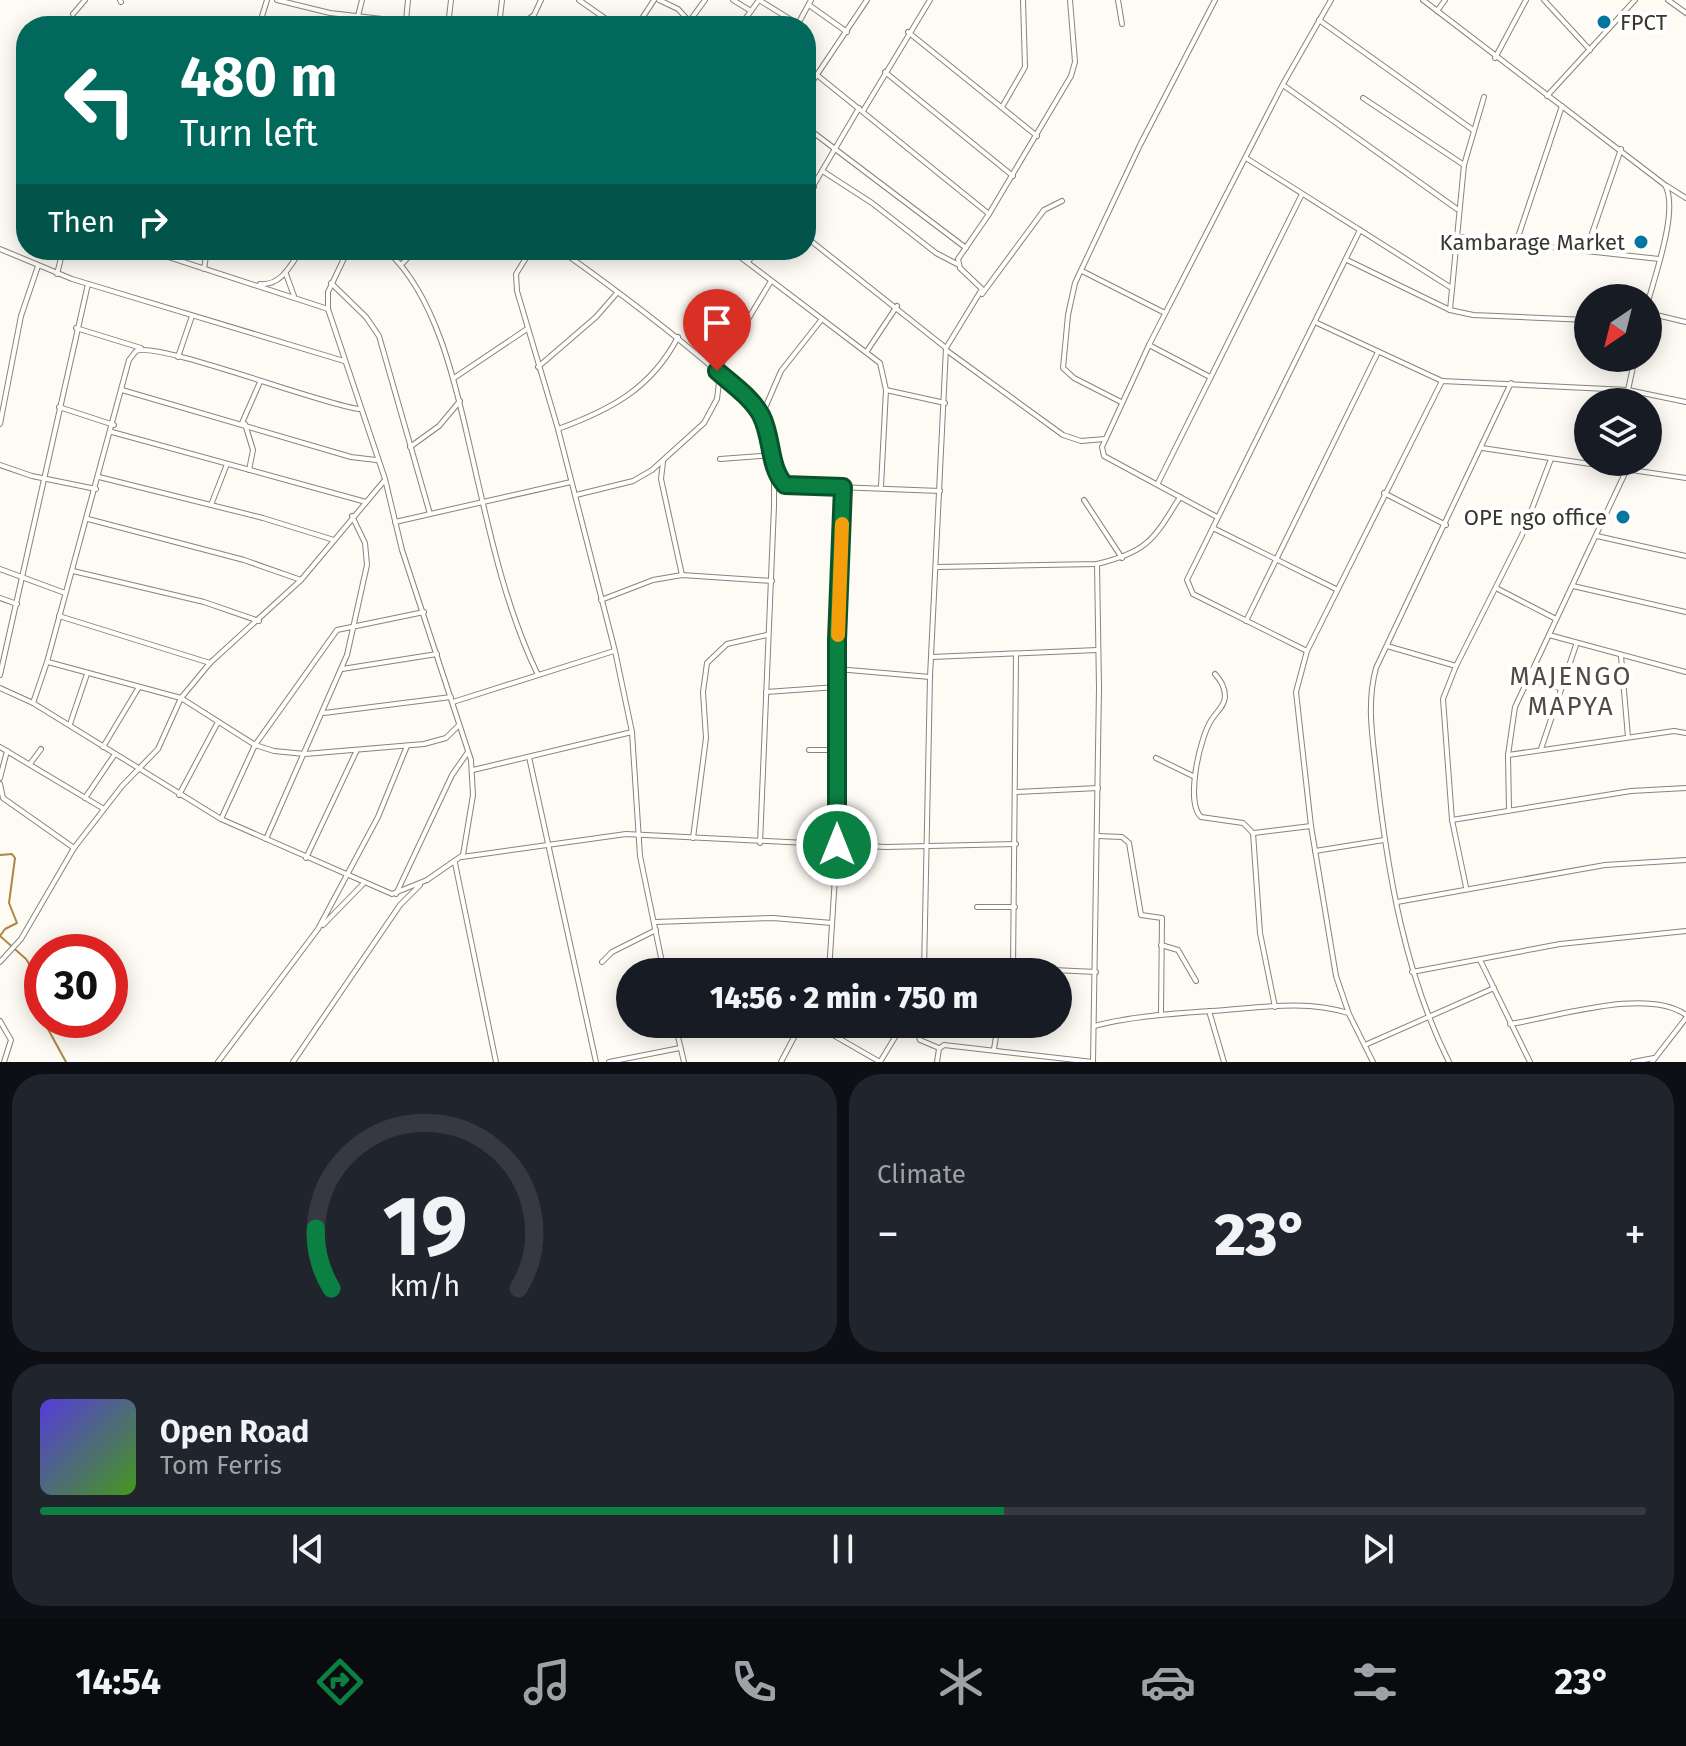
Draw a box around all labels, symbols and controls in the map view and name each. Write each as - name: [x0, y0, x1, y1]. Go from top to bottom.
- place label: FPCT: [1620, 9, 1668, 36]
- marker: FPCT: [1595, 13, 1613, 31]
- text: 480 m: [180, 44, 338, 111]
- icon: left: [48, 48, 152, 152]
- text: Turn left: [180, 112, 318, 156]
- icon: right: [131, 200, 175, 244]
- text: Then: [48, 204, 115, 240]
- place label: Kambarage Market: [1440, 229, 1625, 256]
- marker: Kambarage Market: [1632, 233, 1650, 251]
- north arrow: [1574, 284, 1662, 372]
- map controls: [1574, 284, 1662, 476]
- pin: [683, 289, 751, 371]
- icon: arrive: [695, 301, 739, 345]
- button: layers: [1574, 388, 1662, 476]
- place label: OPE ngo office: [1464, 504, 1607, 531]
- marker: OPE ngo office: [1614, 508, 1632, 526]
- district label: MAJENGO MAPYA: [1509, 661, 1633, 722]
- position arrow: [795, 803, 879, 887]
- speed limit sign: 30: [24, 934, 128, 1038]
- text: 14:56 · 2 min · 750 m: [710, 980, 978, 1016]
- text: Climate: [877, 1159, 966, 1190]
- text: 19: [382, 1177, 467, 1277]
- text: 23°: [1215, 1199, 1308, 1271]
- text: −: [877, 1208, 899, 1261]
- text: +: [1624, 1208, 1646, 1261]
- text: km/h: [389, 1269, 460, 1304]
- text: Open Road: [160, 1414, 309, 1450]
- text: Tom Ferris: [160, 1450, 282, 1481]
- icon: previous: [286, 1527, 330, 1571]
- icon: pause: [821, 1527, 865, 1571]
- icon: next: [1356, 1527, 1400, 1571]
- icon: directions: [312, 1654, 368, 1710]
- icon: music: [519, 1654, 575, 1710]
- icon: phone: [726, 1654, 782, 1710]
- icon: climate: [933, 1654, 989, 1710]
- icon: car: [1140, 1654, 1196, 1710]
- icon: filters: [1347, 1654, 1403, 1710]
- text: 14:54: [76, 1660, 161, 1704]
- text: 23°: [1554, 1660, 1610, 1704]

